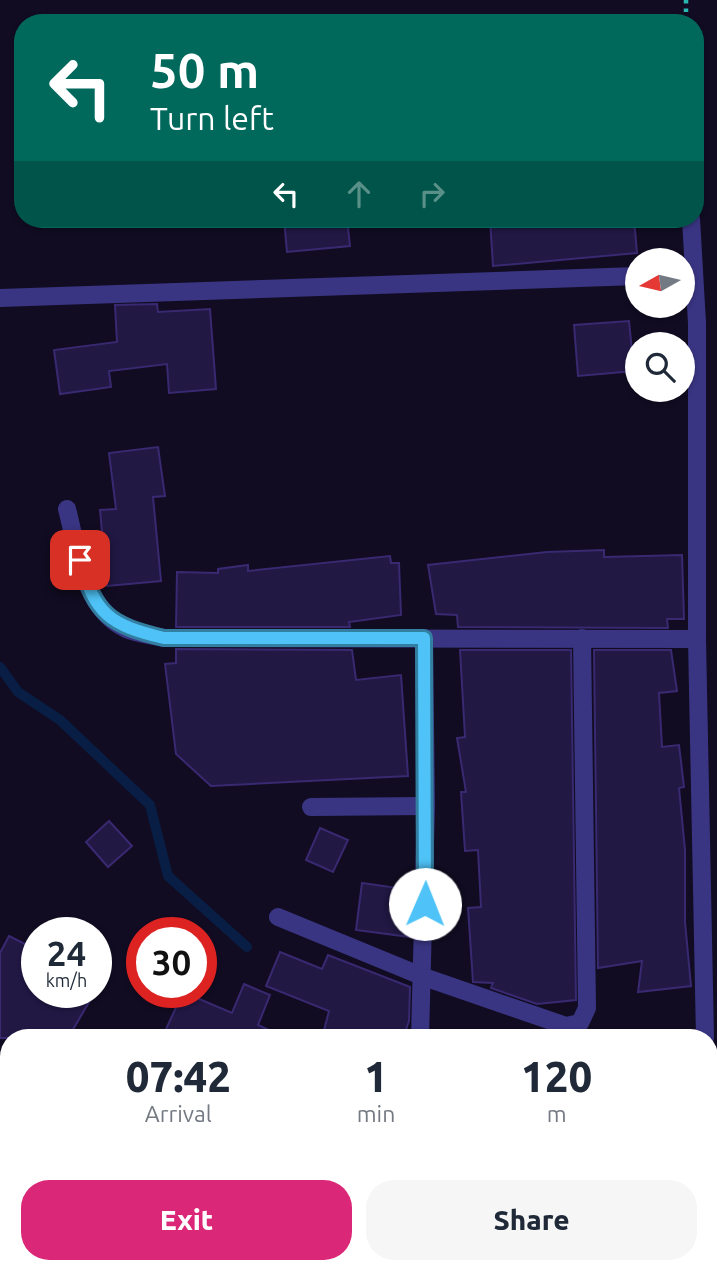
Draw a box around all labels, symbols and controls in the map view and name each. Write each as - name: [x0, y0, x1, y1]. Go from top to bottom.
- icon: left: [35, 42, 126, 133]
- text: 50 m: [150, 42, 259, 97]
- text: Turn left: [150, 100, 274, 136]
- icon: left: [267, 175, 305, 213]
- icon: ahead: [340, 175, 378, 213]
- icon: right: [413, 175, 451, 213]
- north arrow: [625, 248, 695, 318]
- map controls: [625, 248, 695, 402]
- button: search: [625, 332, 695, 402]
- pin: [50, 530, 110, 590]
- icon: arrive: [61, 541, 99, 579]
- position arrow: [388, 867, 462, 941]
- speed limit sign: 30: [126, 917, 217, 1008]
- text: 24: [47, 933, 86, 973]
- text: km/h: [46, 970, 87, 990]
- text: 07:42: [126, 1053, 231, 1100]
- text: 1: [364, 1053, 388, 1100]
- text: 120: [521, 1053, 592, 1100]
- text: Arrival: [145, 1101, 212, 1126]
- text: min: [357, 1101, 395, 1126]
- text: m: [547, 1101, 567, 1126]
- button: Exit: [21, 1180, 352, 1260]
- button: Share: [366, 1180, 697, 1260]

